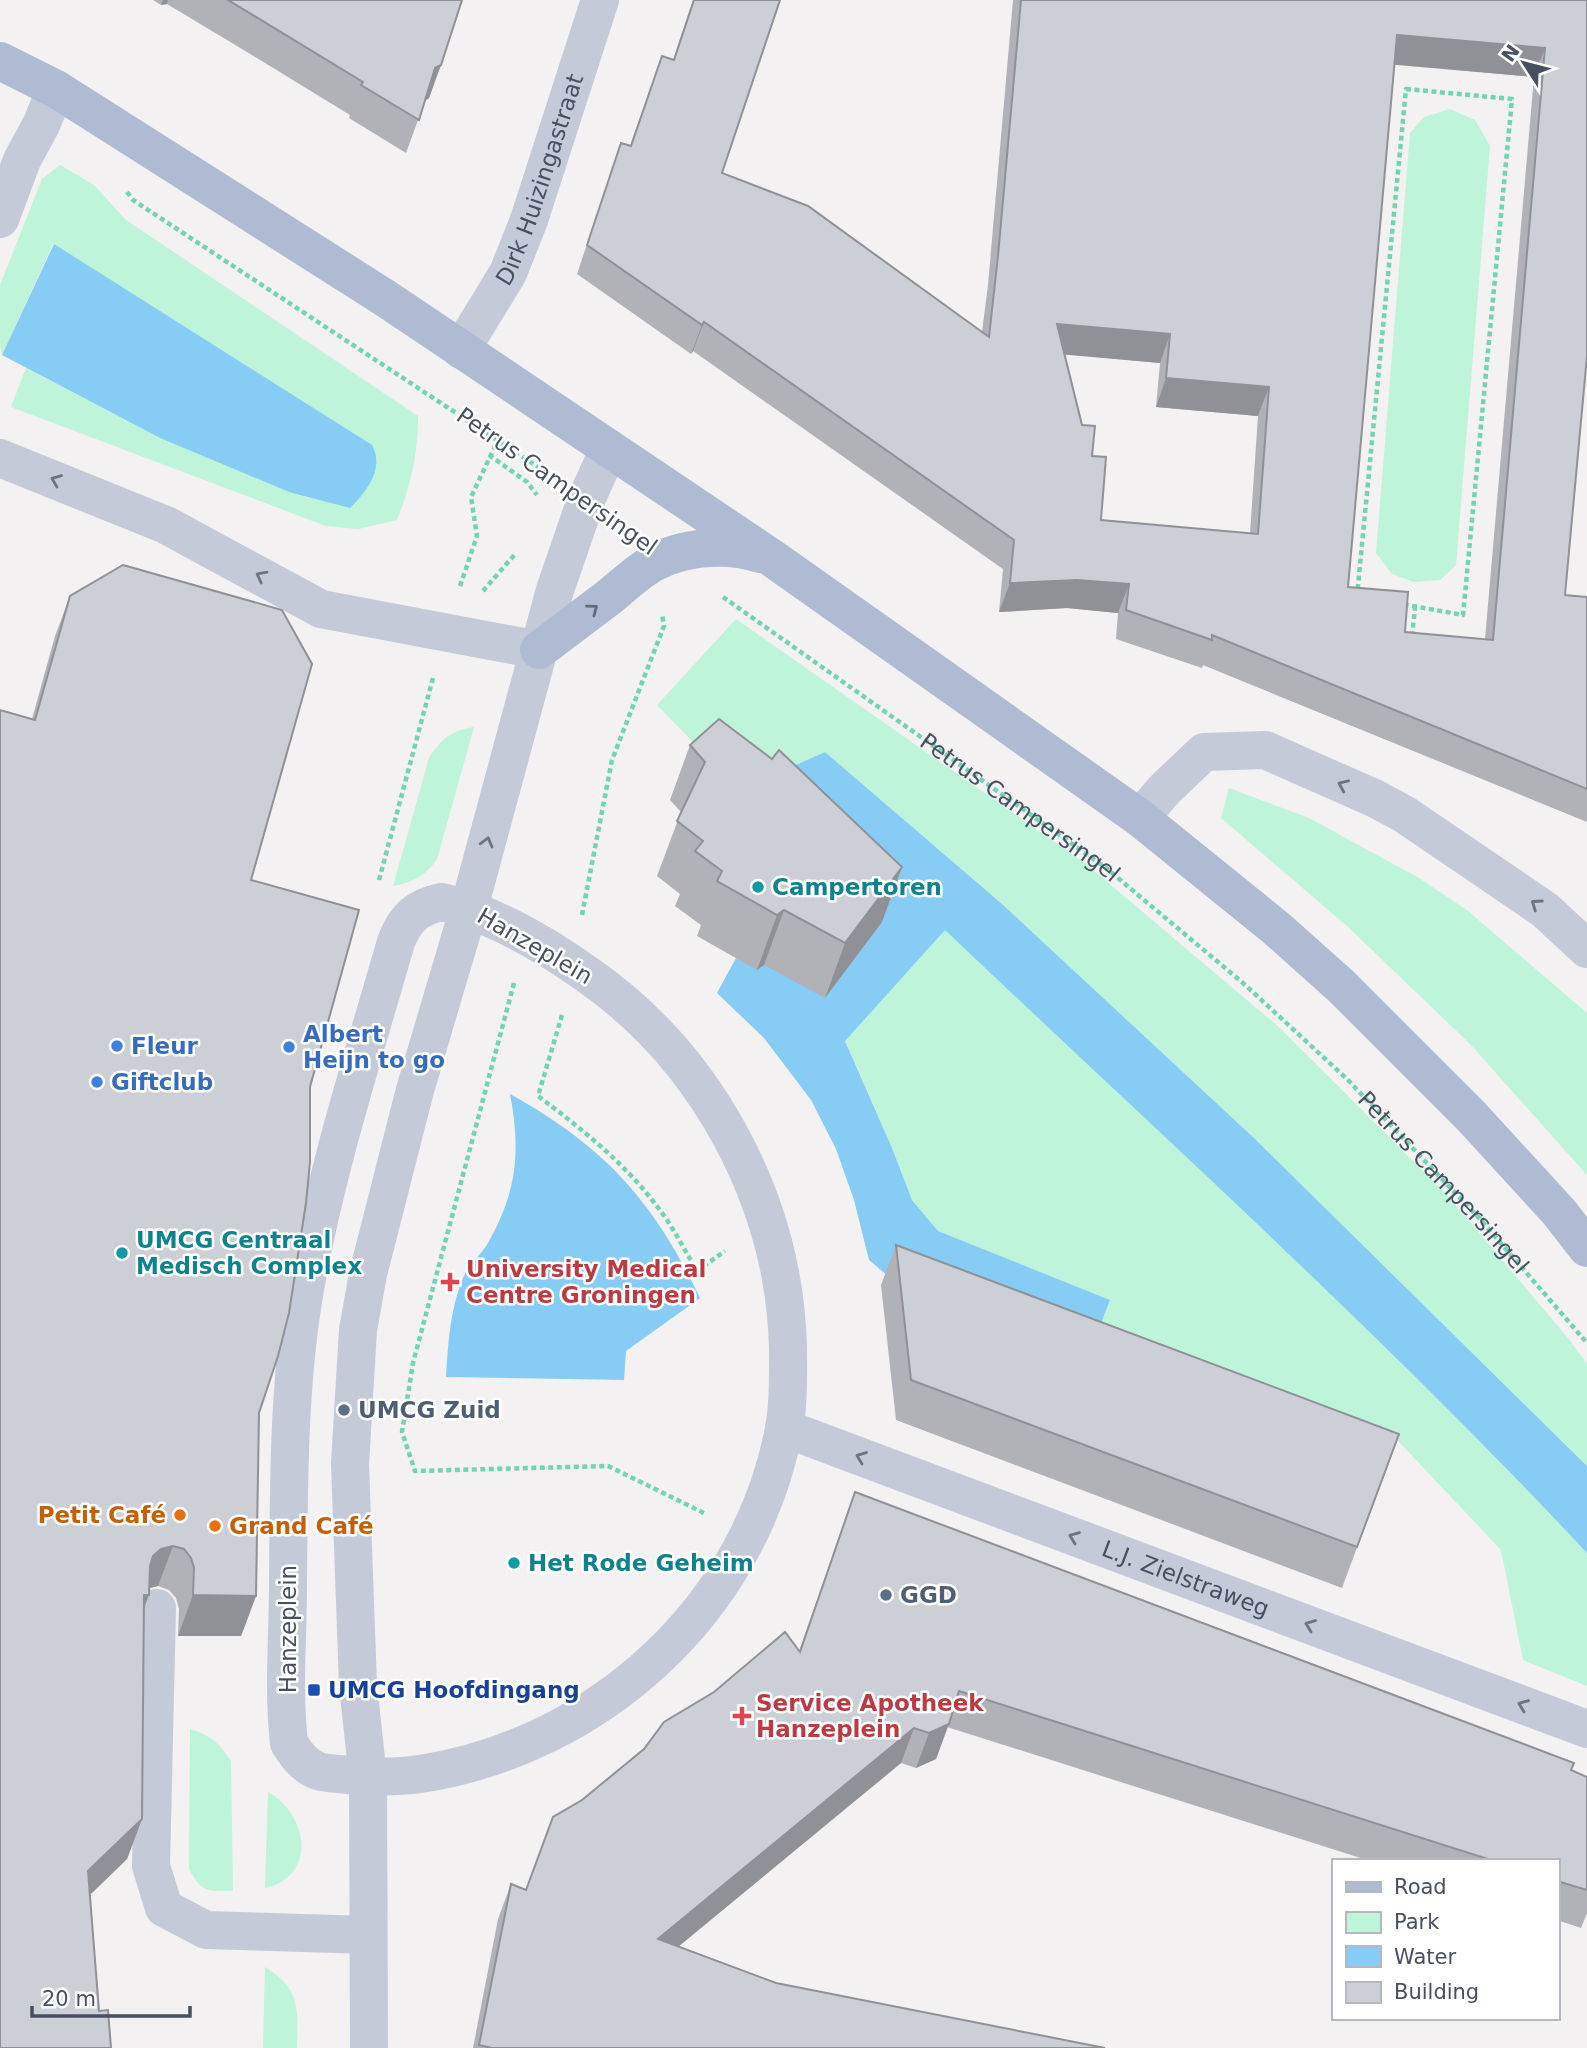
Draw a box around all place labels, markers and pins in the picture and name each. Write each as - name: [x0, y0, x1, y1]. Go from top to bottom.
- place label: Campertoren: [772, 874, 942, 900]
- marker: Campertoren: [750, 879, 766, 895]
- place label: Albert Heijn to go: [303, 1021, 445, 1073]
- place label: Fleur: [131, 1033, 199, 1059]
- marker: Fleur: [109, 1038, 125, 1054]
- marker: Albert Heijn to go: [281, 1039, 297, 1055]
- place label: Giftclub: [111, 1069, 213, 1095]
- marker: Giftclub: [89, 1074, 105, 1090]
- place label: UMCG Centraal Medisch Complex: [136, 1227, 362, 1279]
- marker: UMCG Centraal Medisch Complex: [114, 1245, 130, 1261]
- place label: University Medical Centre Groningen: [466, 1256, 706, 1308]
- marker: University Medical Centre Groningen: [440, 1272, 460, 1292]
- place label: UMCG Zuid: [358, 1397, 501, 1423]
- marker: UMCG Zuid: [336, 1402, 352, 1418]
- place label: Petit Café: [38, 1502, 166, 1528]
- marker: Petit Café: [172, 1507, 188, 1523]
- place label: Grand Café: [229, 1513, 374, 1539]
- marker: Grand Café: [207, 1518, 223, 1534]
- place label: Het Rode Geheim: [528, 1550, 754, 1576]
- marker: Het Rode Geheim: [506, 1555, 522, 1571]
- place label: GGD: [900, 1582, 957, 1608]
- marker: GGD: [878, 1587, 894, 1603]
- place label: UMCG Hoofdingang: [328, 1677, 580, 1703]
- marker: UMCG Hoofdingang: [306, 1682, 322, 1698]
- place label: Service Apotheek Hanzeplein: [756, 1690, 984, 1742]
- marker: Service Apotheek Hanzeplein: [734, 1708, 750, 1724]

